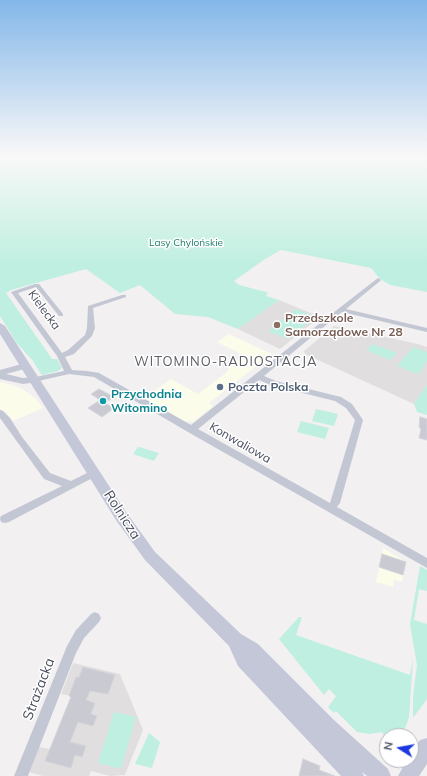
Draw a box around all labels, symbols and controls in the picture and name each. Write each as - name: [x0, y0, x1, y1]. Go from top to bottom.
- park label: Lasy Chylońskie: [149, 237, 223, 249]
- street label: Kielecka: [25, 287, 63, 333]
- place label: Przedszkole Samorządowe Nr 28: [285, 311, 403, 339]
- marker: Przedszkole Samorządowe Nr 28: [272, 320, 282, 330]
- district label: WITOMINO-RADIOSTACJA: [134, 354, 318, 370]
- place label: Poczta Polska: [228, 380, 308, 394]
- marker: Poczta Polska: [215, 382, 225, 392]
- place label: Przychodnia Witomino: [111, 387, 182, 415]
- marker: Przychodnia Witomino: [98, 396, 108, 406]
- street label: Konwaliowa: [207, 420, 273, 466]
- street label: Rolnicza: [100, 487, 144, 543]
- street label: Strażacka: [19, 656, 59, 722]
- north arrow: [379, 728, 419, 768]
- text: N: [381, 740, 396, 751]

